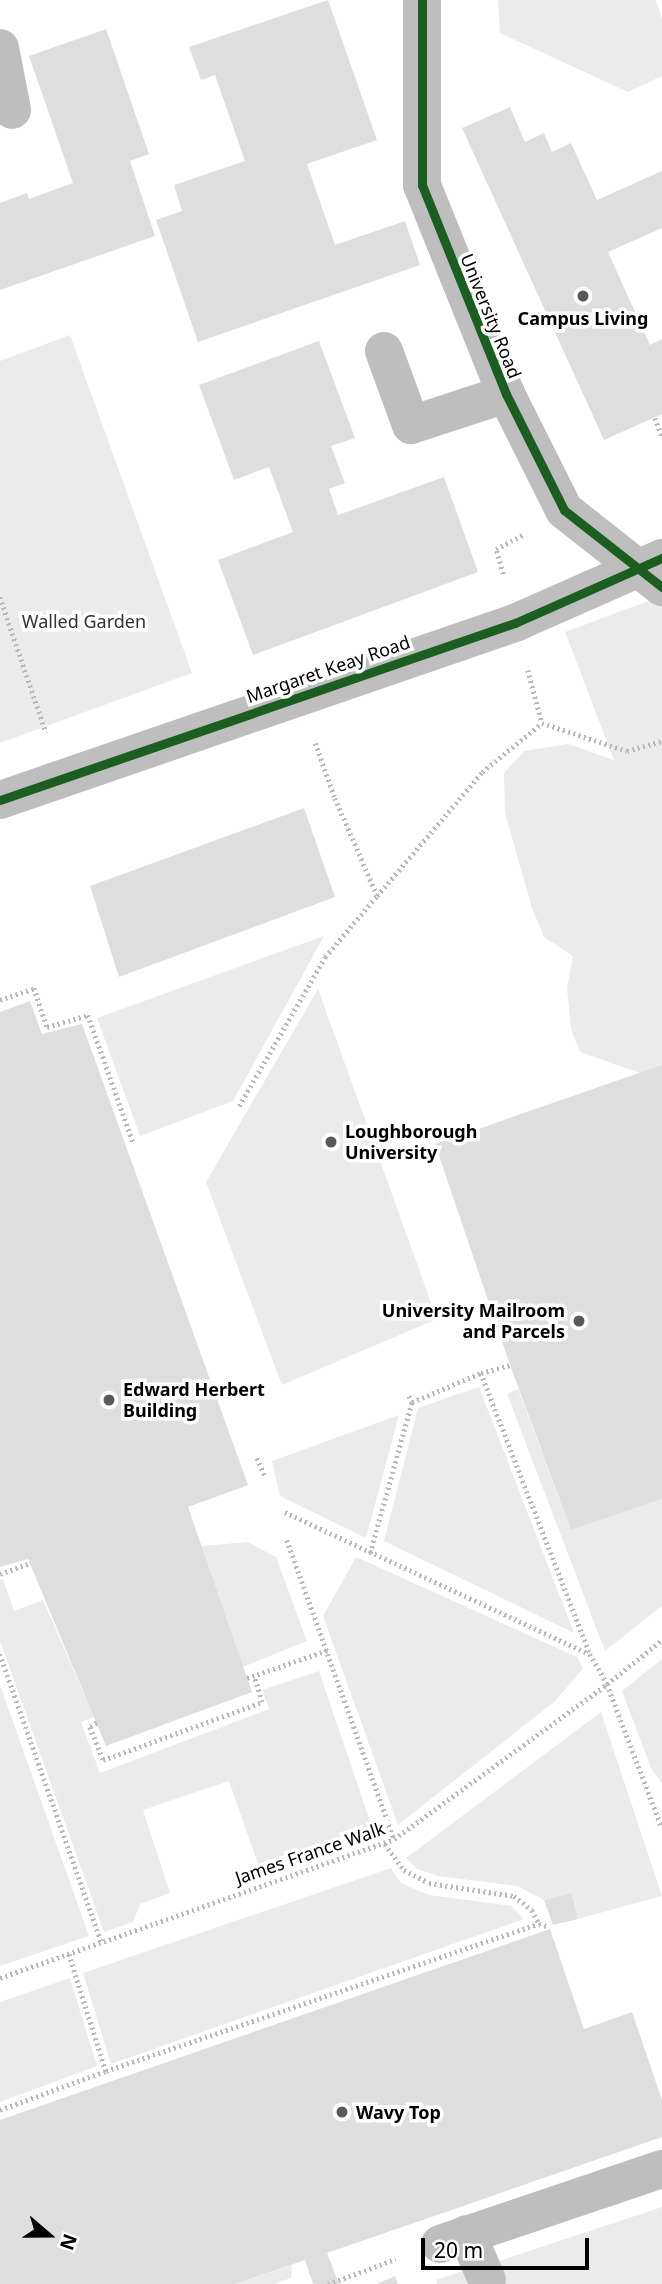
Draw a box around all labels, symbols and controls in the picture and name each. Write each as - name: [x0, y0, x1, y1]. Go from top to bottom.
- street label: University Road: [456, 251, 526, 381]
- marker: Campus Living: [575, 288, 591, 304]
- place label: Campus Living: [518, 307, 648, 329]
- park label: Walled Garden: [22, 610, 146, 632]
- street label: Margaret Keay Road: [243, 631, 413, 707]
- place label: Loughborough University: [345, 1121, 477, 1164]
- marker: Loughborough University: [323, 1134, 339, 1150]
- place label: University Mailroom and Parcels: [382, 1300, 565, 1342]
- marker: University Mailroom and Parcels: [571, 1313, 587, 1329]
- place label: Edward Herbert Building: [123, 1379, 265, 1422]
- marker: Edward Herbert Building: [101, 1392, 117, 1408]
- street label: James France Walk: [232, 1817, 388, 1889]
- place label: Wavy Top: [356, 2101, 441, 2123]
- marker: Wavy Top: [334, 2104, 350, 2120]
- north arrow: [14, 2200, 84, 2270]
- scale bar: [424, 2224, 592, 2268]
- text: N: [54, 2230, 84, 2254]
- text: 20 m: [434, 2236, 483, 2264]

